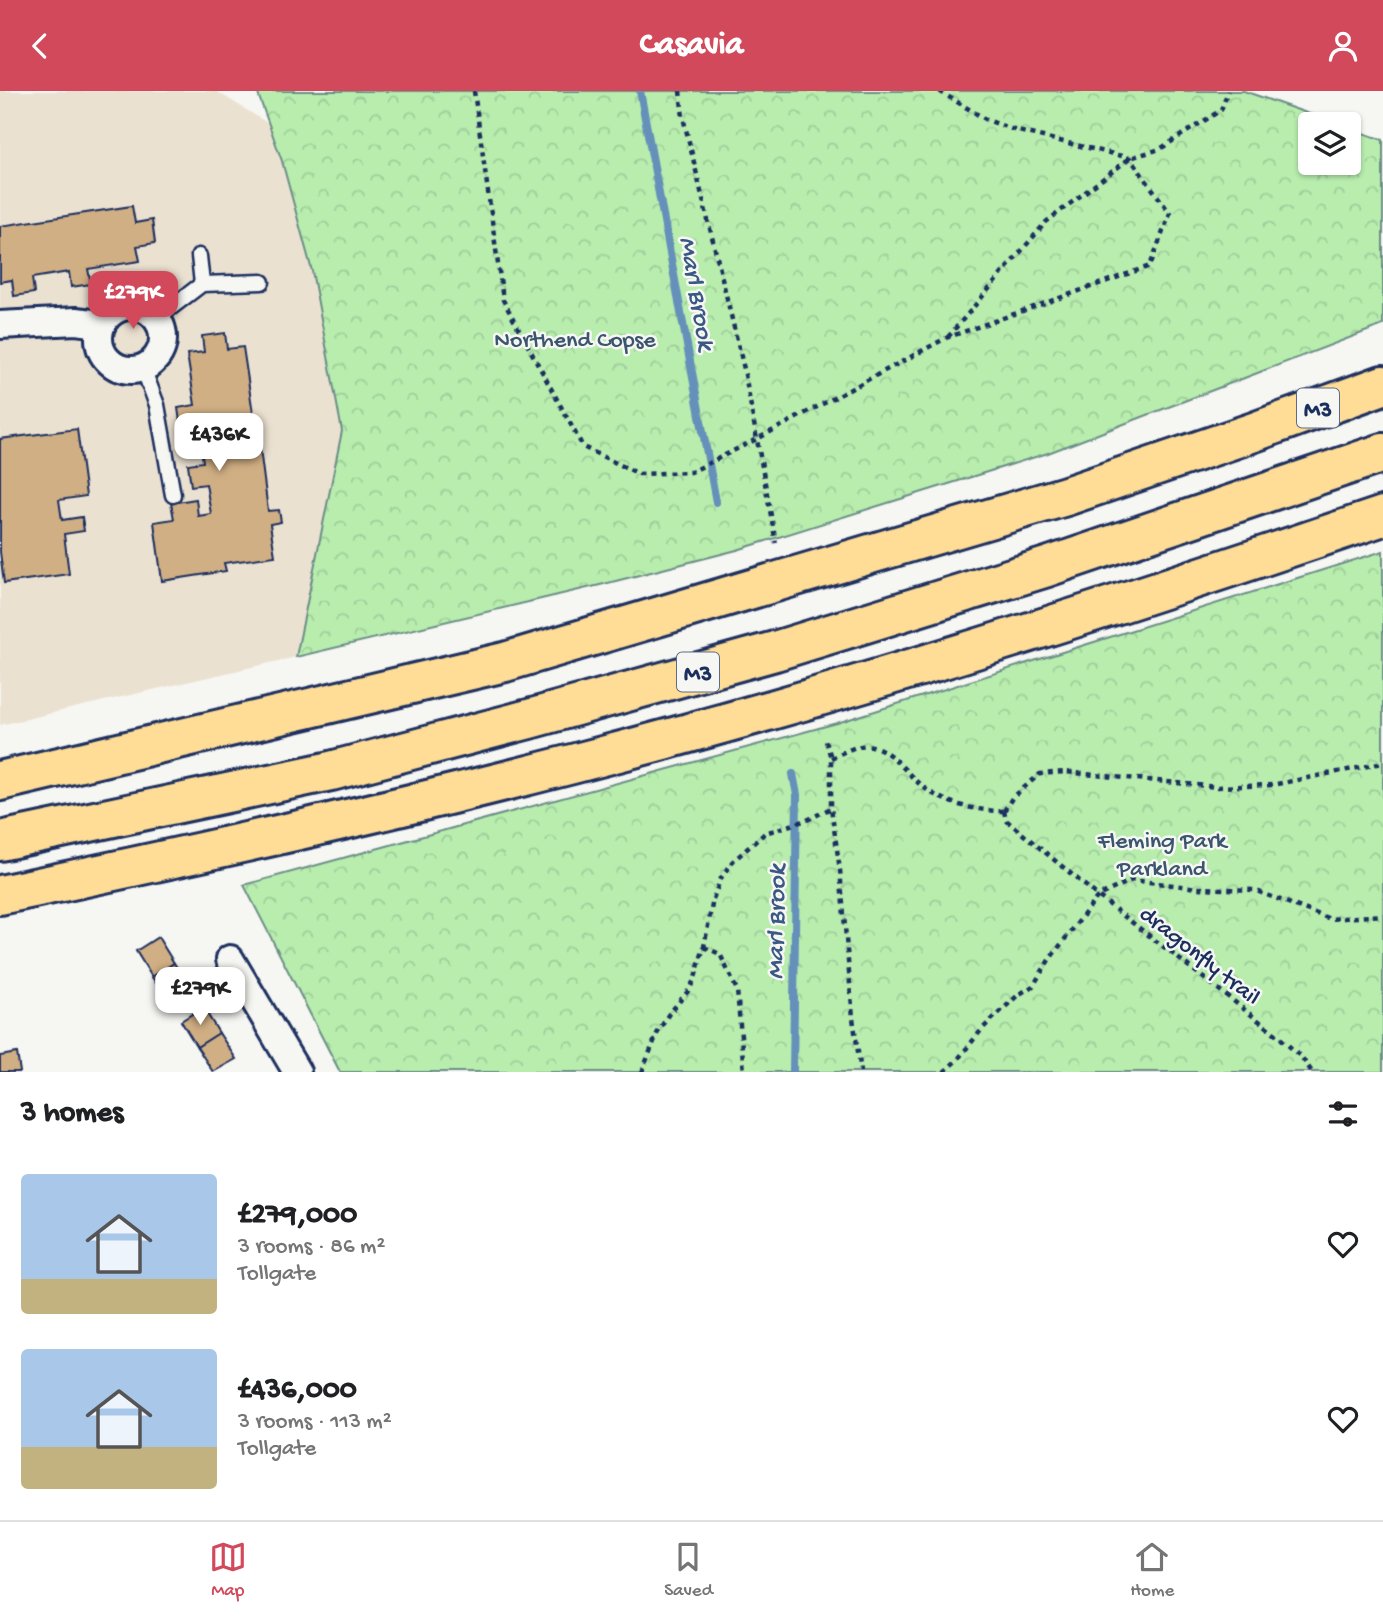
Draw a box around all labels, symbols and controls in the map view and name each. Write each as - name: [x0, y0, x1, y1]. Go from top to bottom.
- icon: back: [21, 27, 59, 65]
- text: Casavia: [640, 27, 743, 65]
- icon: person: [1324, 27, 1362, 65]
- map controls: [1298, 112, 1361, 175]
- button: layers: [1298, 112, 1361, 175]
- water label: Marl Brook: [669, 235, 720, 355]
- pin: £279K: [84, 271, 182, 331]
- text: £279K: [104, 280, 162, 307]
- park label: Northend Copse: [494, 327, 656, 356]
- road number: M3: [1297, 389, 1339, 427]
- pin: £436K: [170, 413, 268, 473]
- text: £436K: [190, 422, 248, 449]
- road number: M3: [677, 653, 719, 691]
- park label: Fleming Park Parkland: [1097, 828, 1229, 885]
- water label: Marl Brook: [762, 862, 795, 980]
- street label: dragonfly trail: [1133, 901, 1265, 1013]
- pin: £279K: [151, 967, 249, 1027]
- text: £279K: [171, 976, 229, 1003]
- icon: filters: [1324, 1095, 1362, 1133]
- text: 3 homes: [21, 1097, 123, 1132]
- text: £279,000: [238, 1199, 357, 1234]
- icon: home: [77, 1202, 161, 1286]
- icon: heart: [1324, 1225, 1362, 1263]
- text: 3 rooms · 86 m²: [238, 1234, 385, 1261]
- text: Tollgate: [238, 1261, 316, 1288]
- text: £436,000: [238, 1374, 357, 1409]
- icon: home: [77, 1377, 161, 1461]
- icon: heart: [1324, 1400, 1362, 1438]
- text: 3 rooms · 113 m²: [238, 1409, 392, 1436]
- text: Tollgate: [238, 1436, 316, 1463]
- tab: Map: [209, 1538, 247, 1603]
- tab: Saved: [664, 1538, 713, 1603]
- tab: Home: [1130, 1538, 1174, 1603]

